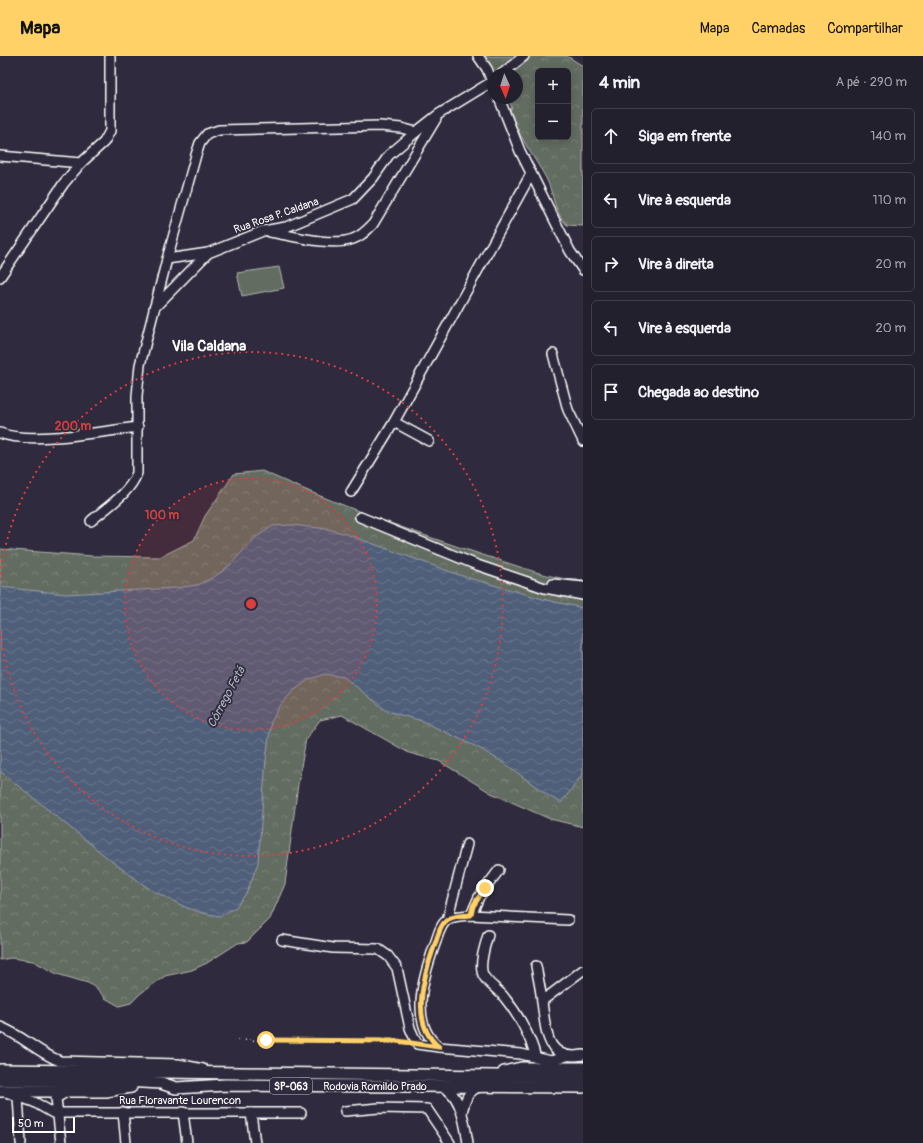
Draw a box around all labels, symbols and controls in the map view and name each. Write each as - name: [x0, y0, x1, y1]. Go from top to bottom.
- text: Mapa: [20, 16, 60, 40]
- text: Mapa: [700, 20, 729, 37]
- text: Camadas: [751, 20, 805, 37]
- text: Compartilhar: [827, 20, 903, 37]
- north arrow: [487, 68, 523, 104]
- map controls: [535, 68, 571, 140]
- button: +: [535, 68, 571, 104]
- text: 4 min: [599, 72, 640, 93]
- text: A pé · 290 m: [836, 74, 907, 90]
- button: −: [535, 104, 571, 140]
- icon: ahead: [600, 125, 622, 147]
- text: Siga em frente: [638, 127, 731, 146]
- text: 140 m: [870, 128, 906, 144]
- icon: left: [600, 189, 622, 211]
- text: Vire à esquerda: [638, 191, 731, 210]
- text: 110 m: [873, 192, 906, 208]
- street label: Rua Rosa P. Caldana: [232, 195, 320, 236]
- icon: right: [600, 253, 622, 275]
- text: Vire à direita: [638, 255, 714, 274]
- text: 20 m: [875, 256, 906, 272]
- icon: left: [600, 317, 622, 339]
- text: Vire à esquerda: [638, 319, 731, 338]
- text: 20 m: [875, 320, 906, 336]
- district label: Vila Caldana: [172, 337, 246, 356]
- icon: arrive: [600, 381, 622, 403]
- text: Chegada ao destino: [638, 383, 759, 402]
- text: 200 m: [55, 419, 92, 434]
- text: 100 m: [145, 508, 180, 523]
- centre of rings: [244, 597, 258, 611]
- water label: Córrego Fetá: [204, 663, 249, 730]
- route end: [476, 879, 494, 897]
- route start: [257, 1031, 275, 1049]
- road number: SP-063: [270, 1078, 312, 1094]
- street label: Rodovia Romildo Prado: [323, 1080, 427, 1093]
- street label: Rua Floravante Lourencon: [119, 1094, 241, 1107]
- scale bar: [12, 1115, 75, 1134]
- text: 50 m: [18, 1117, 44, 1130]

